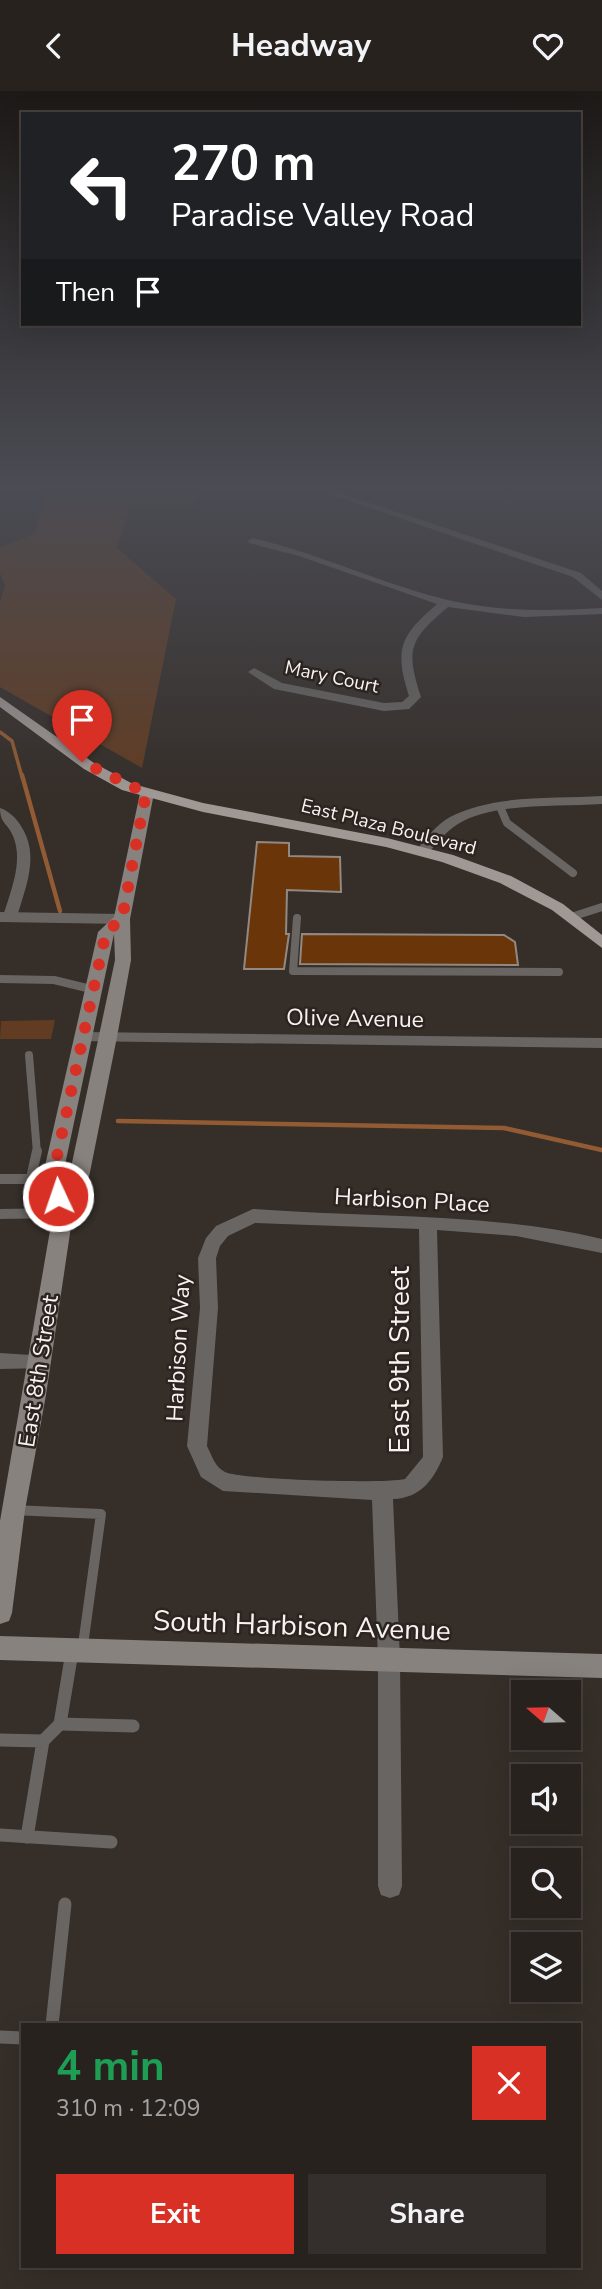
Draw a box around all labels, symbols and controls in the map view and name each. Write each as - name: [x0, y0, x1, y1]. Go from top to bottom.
- text: Headway: [231, 24, 371, 67]
- icon: back: [35, 27, 73, 65]
- icon: heart: [529, 27, 567, 65]
- text: 270 m: [171, 130, 315, 197]
- icon: left: [56, 140, 147, 231]
- text: Paradise Valley Road: [171, 194, 474, 237]
- icon: arrive: [129, 273, 167, 311]
- text: Then: [56, 275, 115, 310]
- street label: Mary Court: [282, 654, 382, 700]
- pin: [52, 690, 112, 762]
- icon: arrive: [63, 701, 101, 739]
- street label: East Plaza Boulevard: [298, 793, 479, 861]
- street label: Olive Avenue: [286, 1002, 424, 1035]
- position arrow: [21, 1159, 95, 1233]
- street label: Harbison Place: [333, 1181, 491, 1220]
- street label: East 9th Street: [381, 1266, 419, 1454]
- street label: Harbison Way: [159, 1273, 198, 1422]
- street label: East 8th Street: [11, 1292, 66, 1450]
- street label: South Harbison Avenue: [152, 1602, 451, 1650]
- north arrow: [511, 1680, 581, 1750]
- map controls: [511, 1680, 581, 2002]
- button: sound: [511, 1764, 581, 1834]
- button: search: [511, 1848, 581, 1918]
- button: layers: [511, 1932, 581, 2002]
- text: 4 min: [56, 2038, 165, 2095]
- button: close: [472, 2046, 546, 2120]
- text: 310 m · 12:09: [56, 2093, 201, 2124]
- button: Exit: [56, 2174, 294, 2254]
- button: Share: [308, 2174, 546, 2254]

